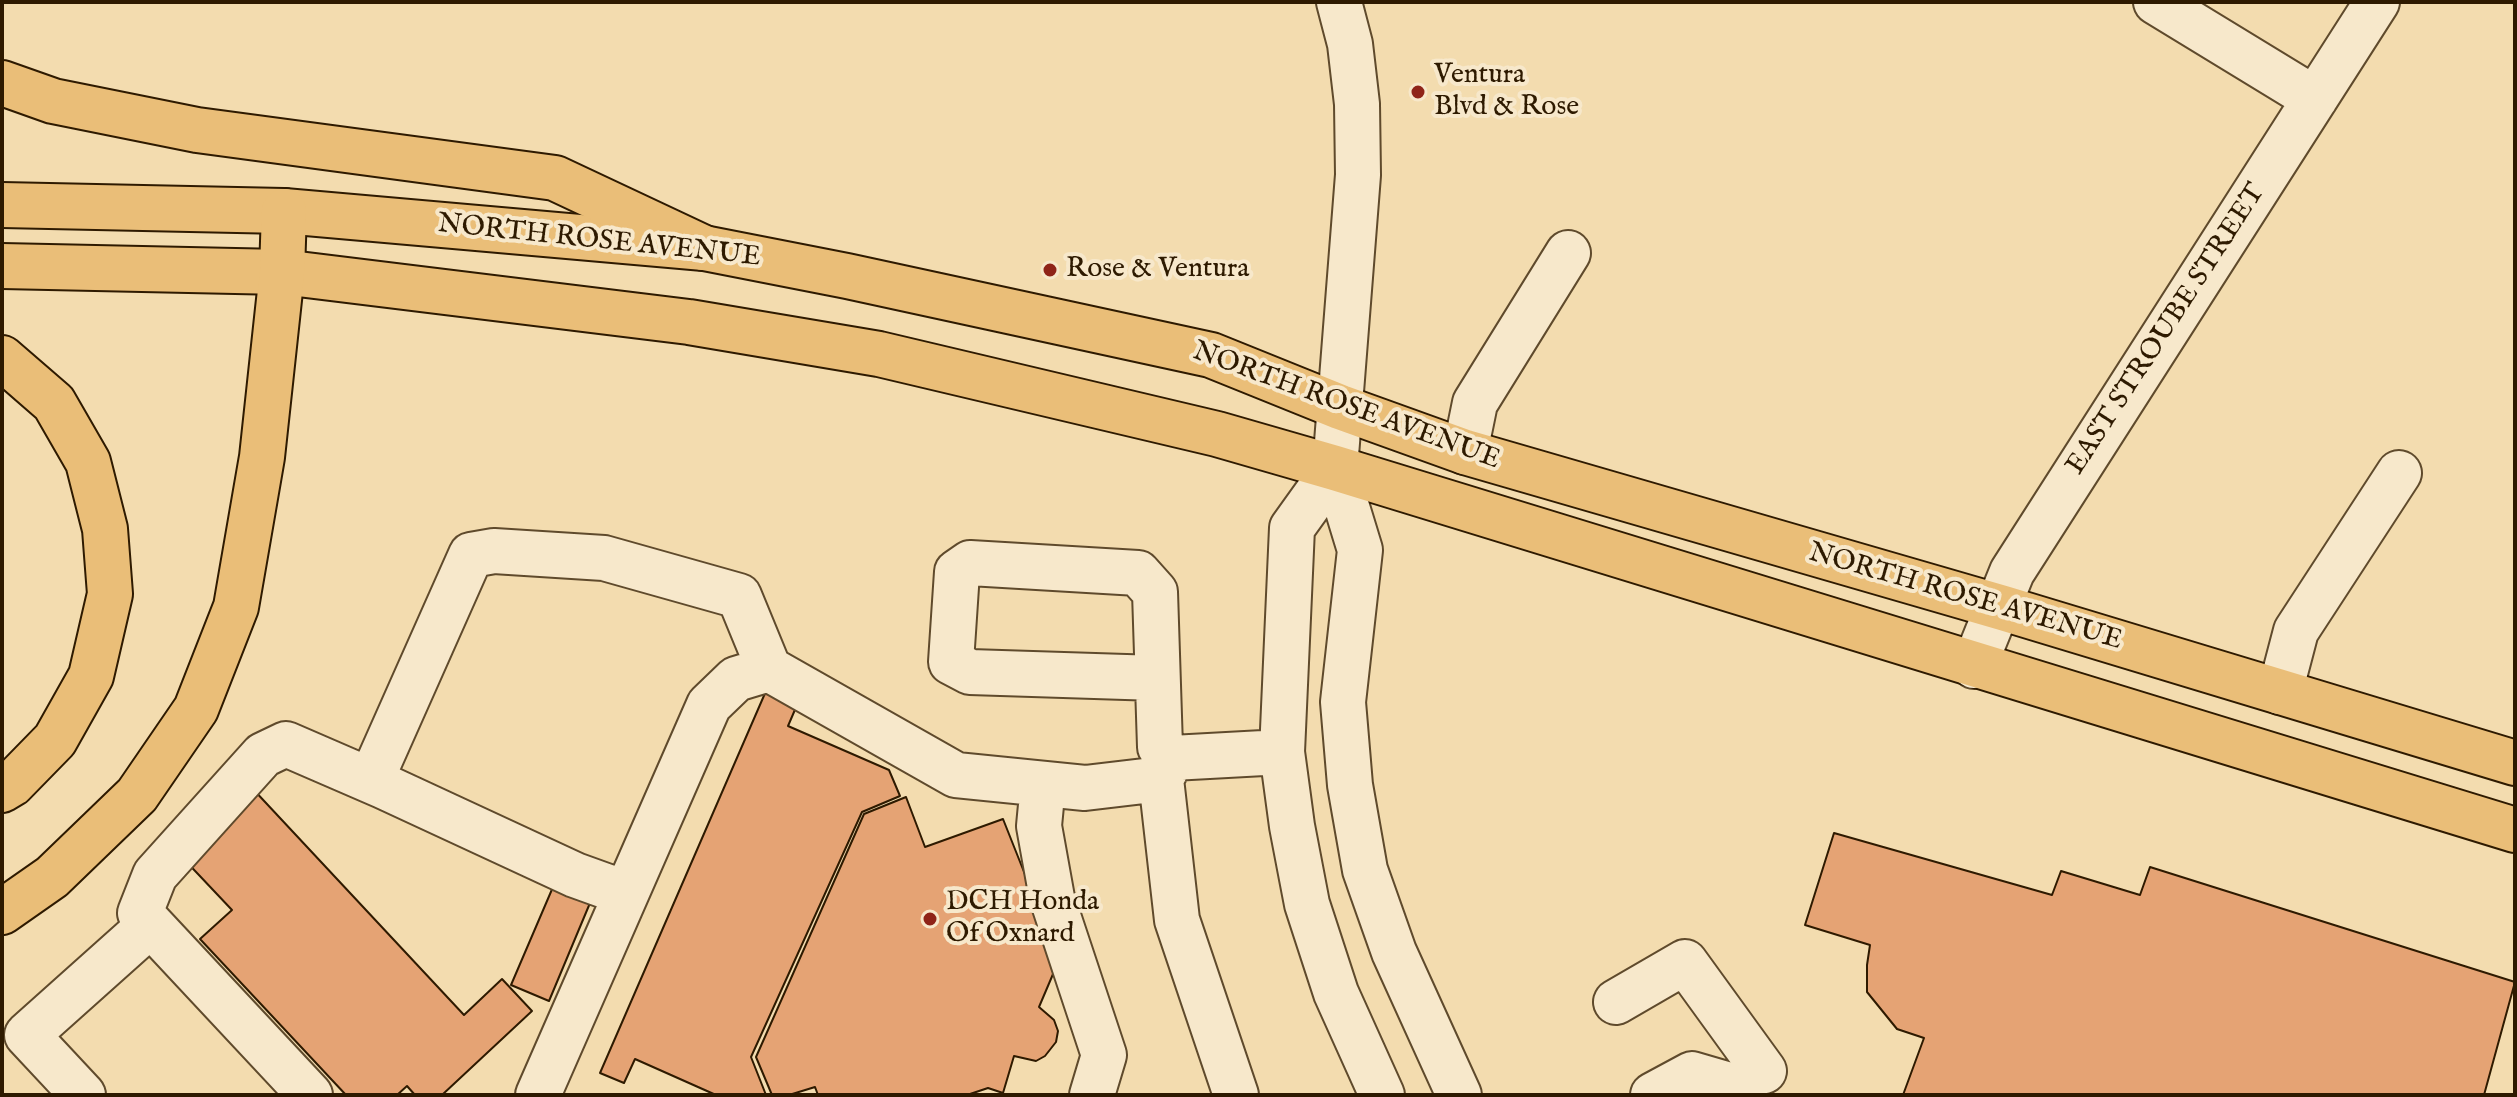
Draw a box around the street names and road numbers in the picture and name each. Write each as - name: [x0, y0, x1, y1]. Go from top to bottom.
- street label: EAST STROUBE STREET: [2060, 178, 2274, 482]
- street label: NORTH ROSE AVENUE: [436, 208, 762, 276]
- street label: NORTH ROSE AVENUE: [1188, 336, 1504, 478]
- street label: NORTH ROSE AVENUE: [1804, 537, 2126, 659]

